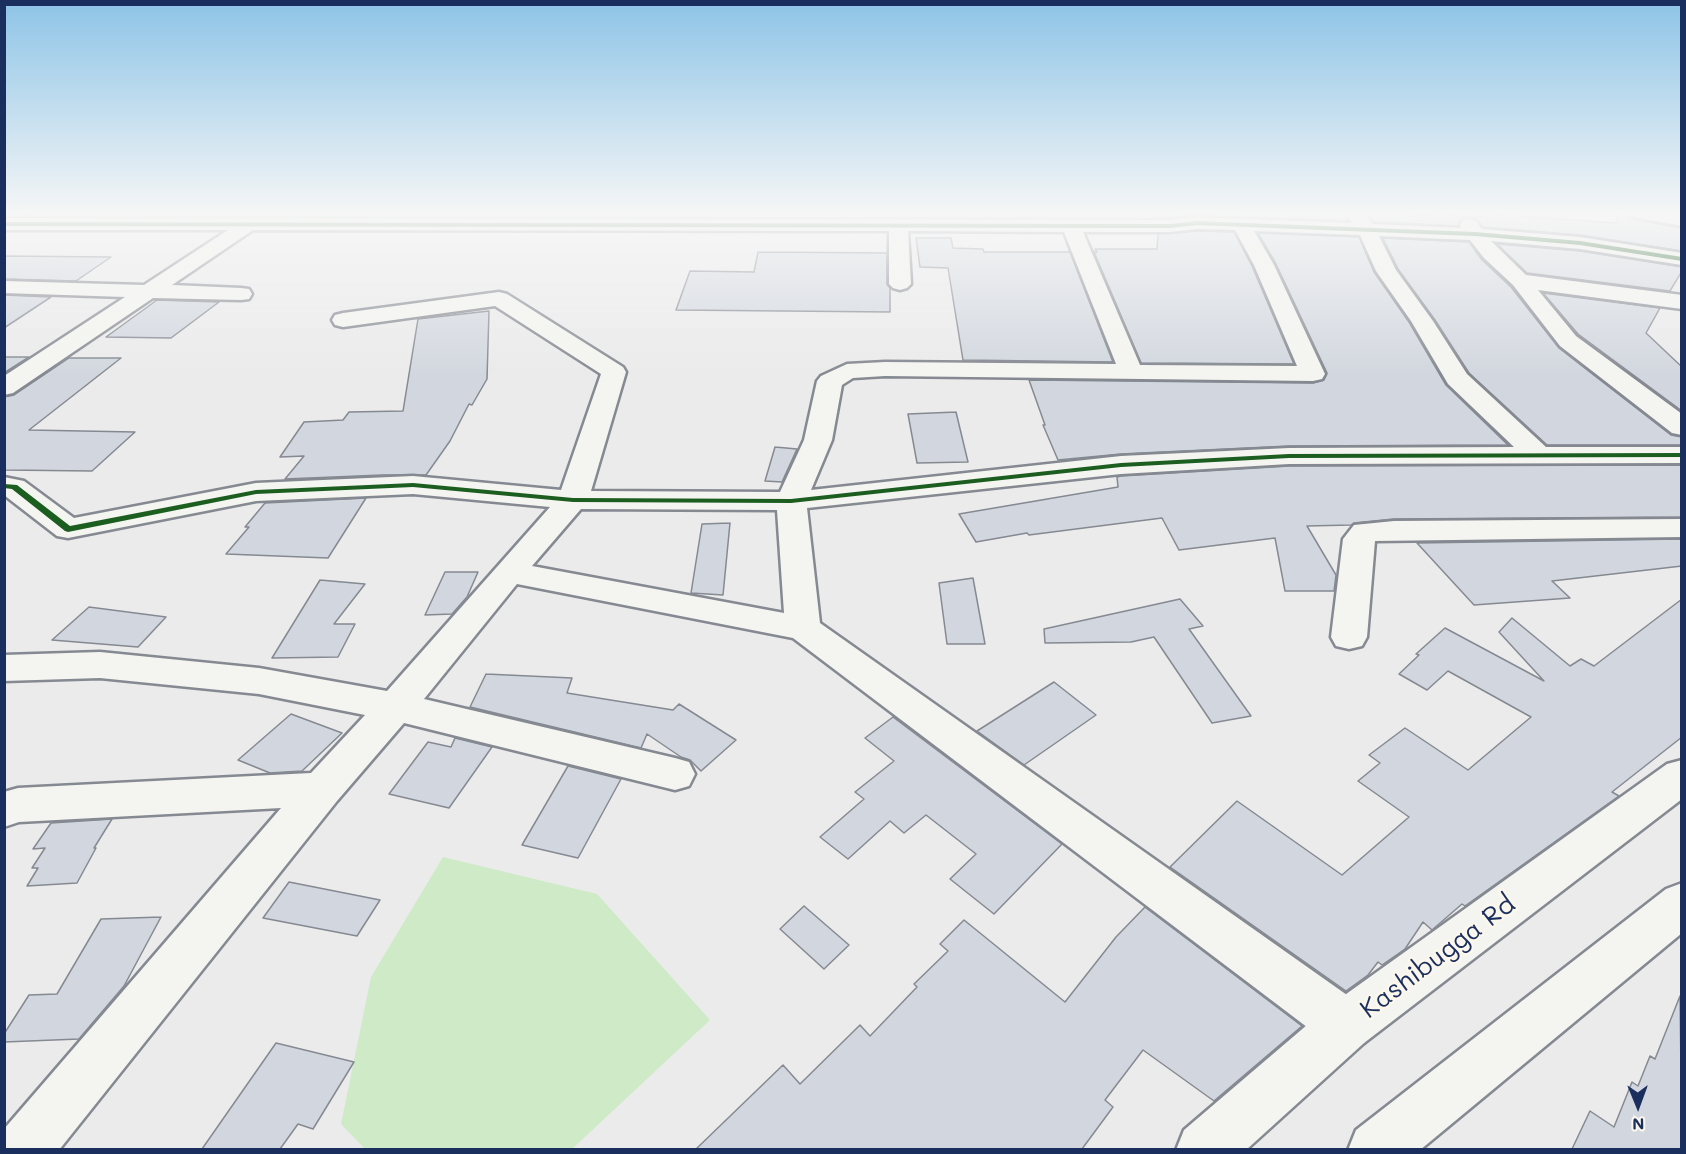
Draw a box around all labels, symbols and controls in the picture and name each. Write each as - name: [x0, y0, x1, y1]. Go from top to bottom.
- street label: Kashibugga Rd: [1354, 889, 1522, 1025]
- north arrow: [1608, 1076, 1668, 1136]
- text: N: [1632, 1114, 1645, 1135]

